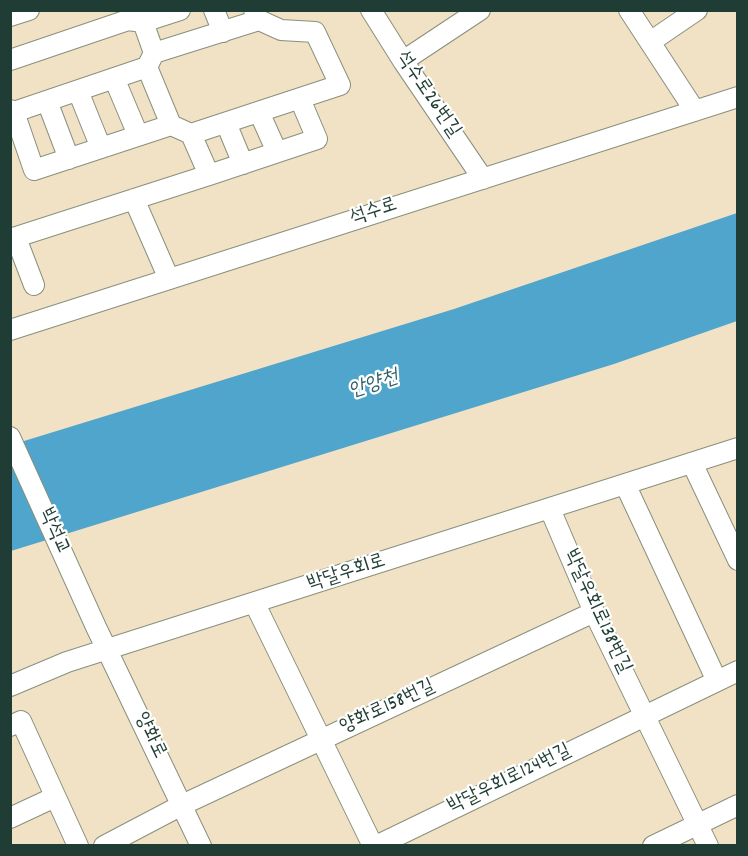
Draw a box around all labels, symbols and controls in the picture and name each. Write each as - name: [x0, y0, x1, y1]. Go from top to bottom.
- street label: 석수로26번길: [389, 47, 465, 143]
- street label: 석수로: [347, 194, 401, 232]
- water label: 안양천: [346, 366, 402, 406]
- street label: 박석교: [32, 505, 74, 559]
- street label: 박달우회로138번길: [557, 546, 635, 678]
- street label: 박달우회로: [305, 550, 389, 598]
- street label: 양화로158번길: [337, 676, 439, 740]
- street label: 양화로: [128, 709, 170, 763]
- street label: 박달우회로124번길: [444, 740, 576, 820]

